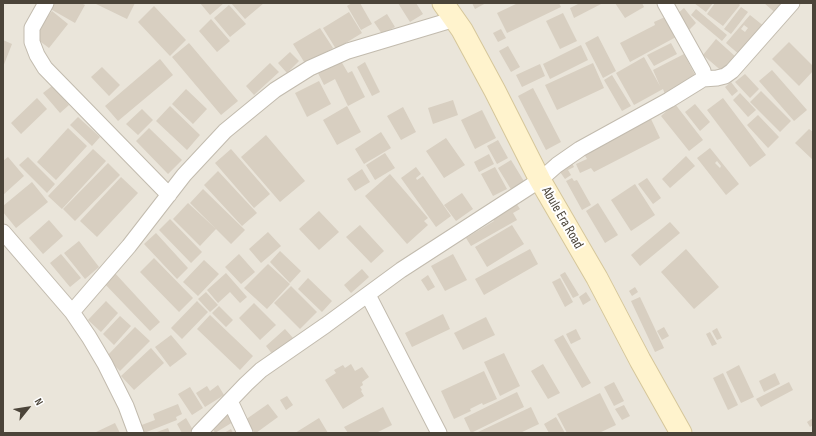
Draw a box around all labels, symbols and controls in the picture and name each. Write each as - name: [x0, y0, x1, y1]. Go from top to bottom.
- street label: Abule Era Road: [538, 184, 586, 252]
- north arrow: [8, 388, 48, 428]
- text: N: [32, 396, 46, 408]

